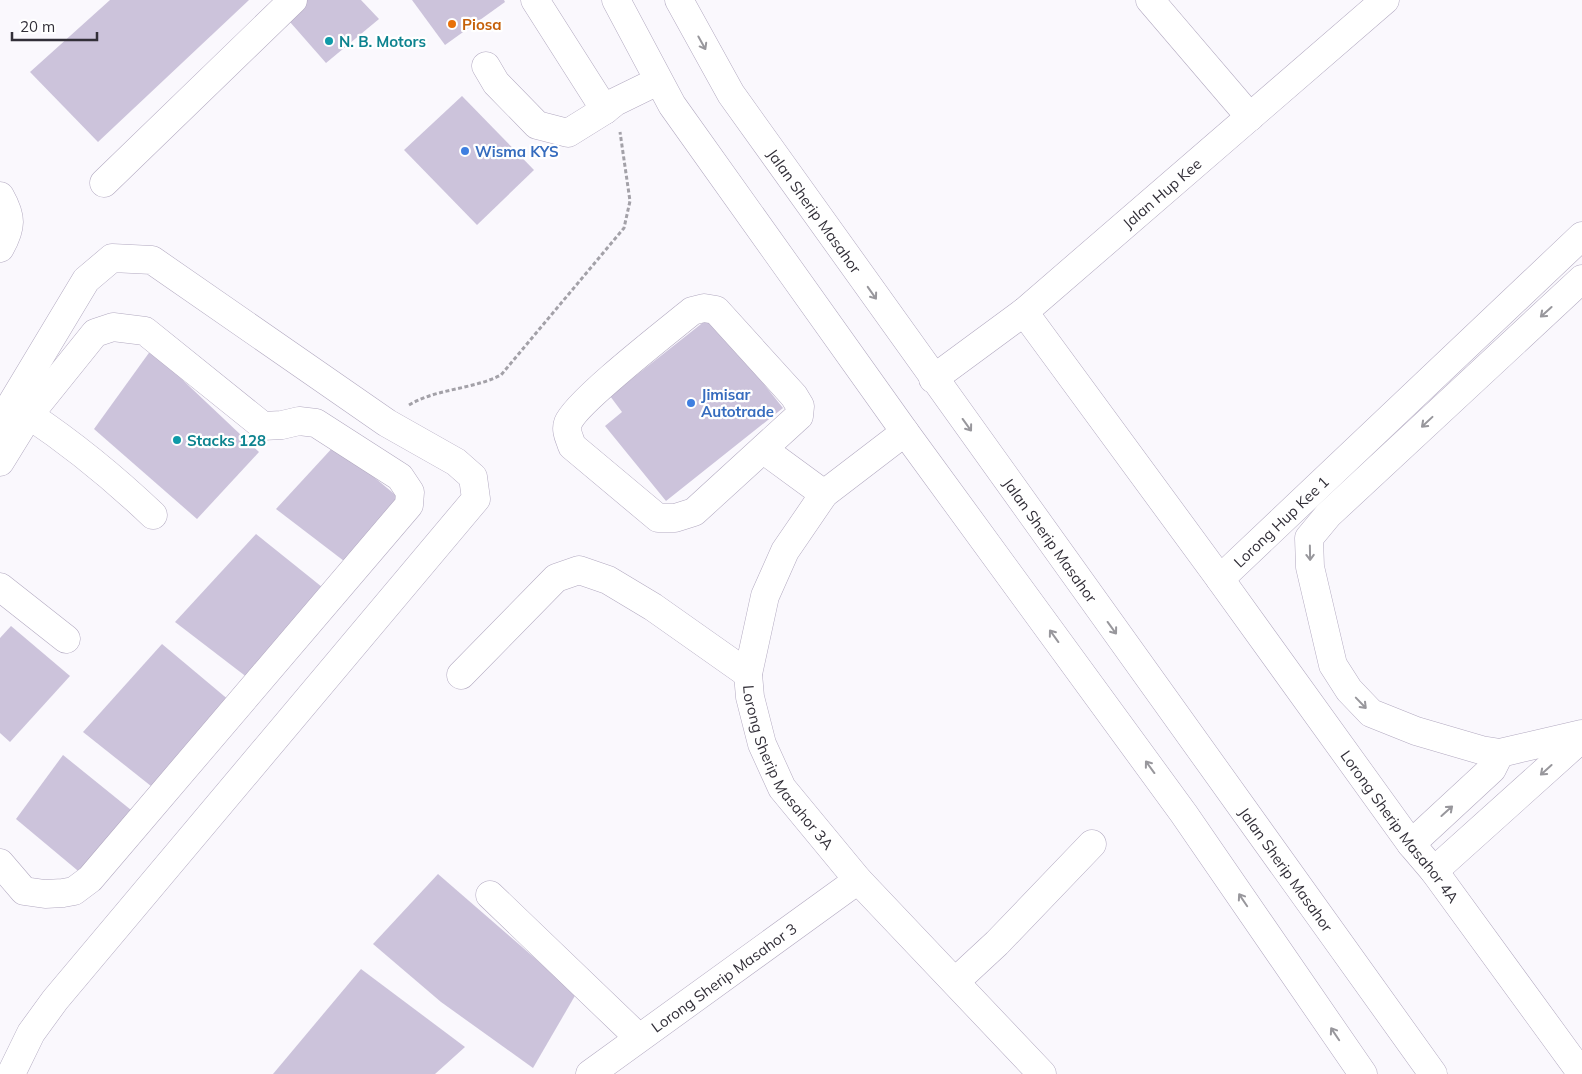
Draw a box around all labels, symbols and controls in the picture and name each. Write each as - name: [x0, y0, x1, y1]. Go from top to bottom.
- scale bar: [12, 10, 98, 42]
- place label: Piosa: [462, 15, 502, 34]
- text: 20 m: [20, 17, 55, 36]
- marker: Piosa: [446, 18, 458, 30]
- place label: N. B. Motors: [339, 32, 426, 51]
- marker: N. B. Motors: [323, 35, 335, 47]
- one-way arrow: [698, 35, 708, 49]
- place label: Wisma KYS: [475, 142, 559, 161]
- marker: Wisma KYS: [459, 145, 471, 157]
- street label: Jalan Sherip Masahor: [764, 145, 866, 277]
- street label: Jalan Hup Kee: [1118, 154, 1205, 232]
- one-way arrow: [867, 285, 877, 299]
- one-way arrow: [1540, 306, 1552, 318]
- place label: Jimisar Autotrade: [701, 385, 774, 421]
- marker: Jimisar Autotrade: [685, 397, 697, 409]
- one-way arrow: [1420, 416, 1433, 428]
- one-way arrow: [961, 418, 972, 431]
- place label: Stacks 128: [187, 431, 266, 450]
- marker: Stacks 128: [171, 434, 183, 446]
- street label: Lorong Hup Kee 1: [1229, 472, 1332, 571]
- street label: Jalan Sherip Masahor: [999, 474, 1102, 606]
- one-way arrow: [1305, 544, 1315, 561]
- one-way arrow: [1107, 621, 1118, 634]
- one-way arrow: [1049, 629, 1059, 643]
- street label: Lorong Sherip Masahor 3A: [739, 684, 838, 853]
- one-way arrow: [1355, 697, 1368, 709]
- street label: Lorong Sherip Masahor 4A: [1337, 746, 1463, 906]
- one-way arrow: [1144, 761, 1155, 774]
- one-way arrow: [1539, 765, 1552, 776]
- street label: Jalan Sherip Masahor: [1235, 803, 1338, 936]
- one-way arrow: [1440, 805, 1453, 817]
- one-way arrow: [1238, 893, 1248, 907]
- street label: Lorong Sherip Masahor 3: [647, 918, 800, 1036]
- one-way arrow: [1330, 1027, 1340, 1041]

